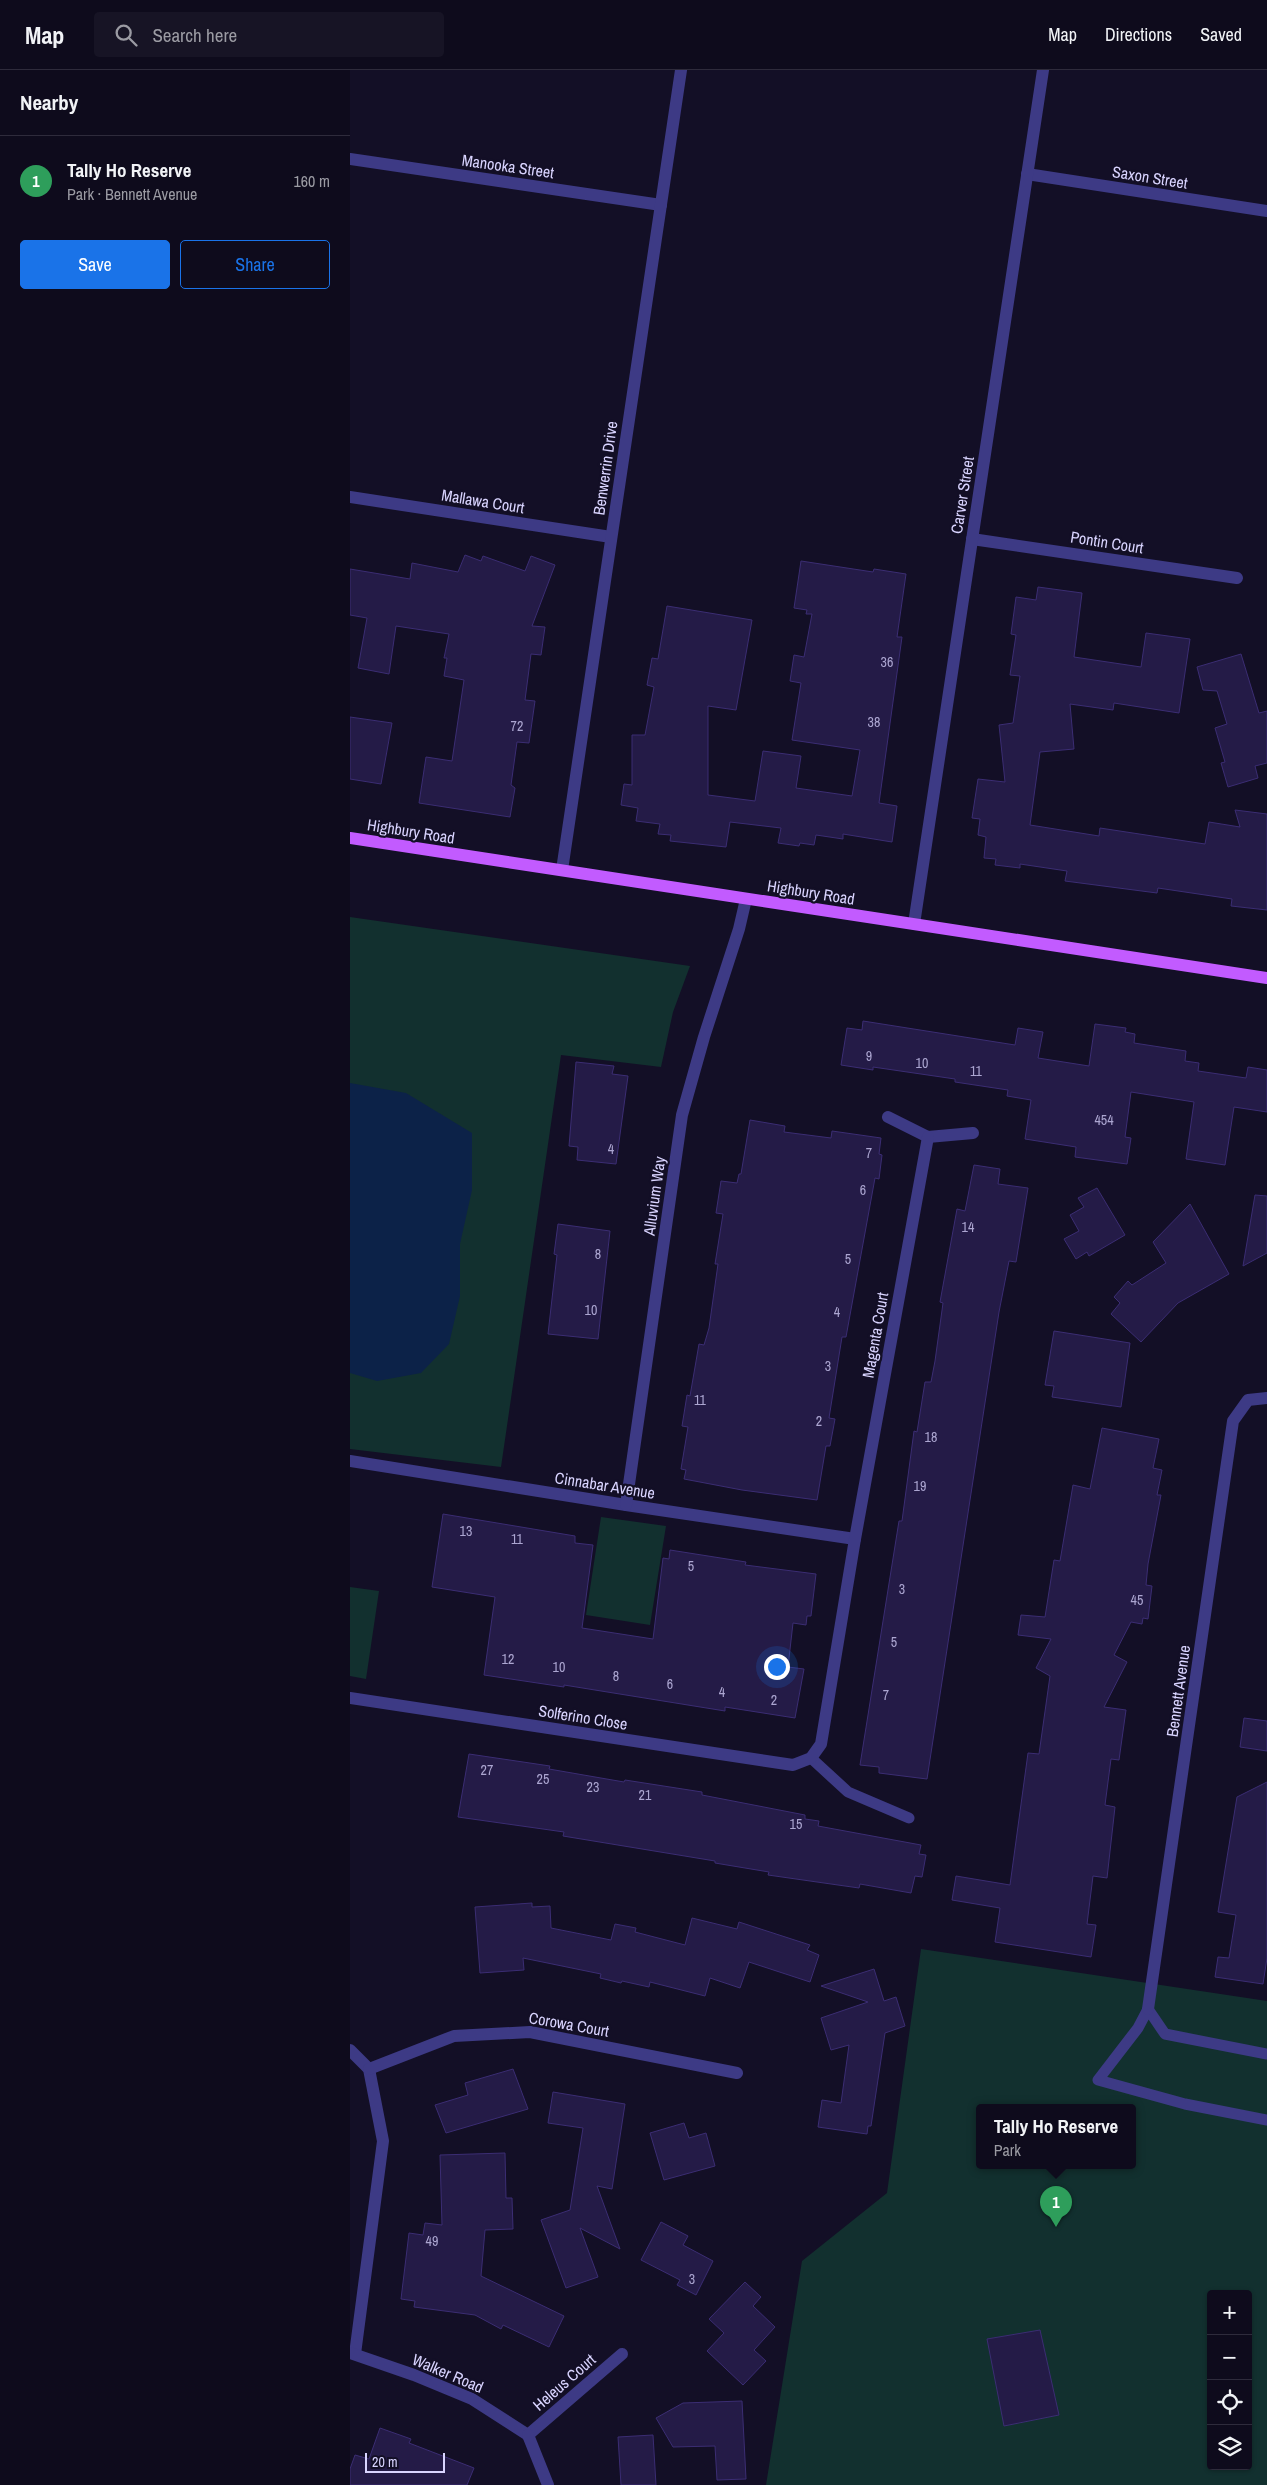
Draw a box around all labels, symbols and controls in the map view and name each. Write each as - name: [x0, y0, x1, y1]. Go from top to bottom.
- search box: [94, 12, 444, 57]
- text: Map: [25, 19, 64, 51]
- icon: search: [112, 21, 140, 49]
- text: Search here: [152, 22, 237, 48]
- text: Map: [1048, 22, 1077, 47]
- text: Directions: [1105, 22, 1172, 47]
- text: Saved: [1200, 22, 1242, 47]
- text: Nearby: [20, 88, 78, 117]
- street label: Manooka Street: [461, 149, 556, 183]
- text: Tally Ho Reserve: [67, 157, 191, 183]
- street label: Saxon Street: [1111, 160, 1190, 194]
- text: 1: [32, 170, 40, 192]
- text: 160 m: [294, 170, 330, 192]
- text: Park · Bennett Avenue: [67, 183, 197, 205]
- button: Save: [20, 240, 170, 289]
- button: Share: [180, 240, 330, 289]
- street label: Benwerrin Drive: [588, 420, 622, 516]
- street label: Carver Street: [945, 454, 979, 535]
- street label: Mallawa Court: [440, 484, 526, 518]
- street label: Pontin Court: [1069, 525, 1145, 559]
- house number: 36: [881, 653, 893, 671]
- house number: 38: [868, 713, 880, 731]
- house number: 72: [511, 717, 523, 735]
- street label: Highbury Road: [366, 813, 456, 849]
- street label: Highbury Road: [766, 874, 856, 910]
- house number: 9: [866, 1047, 872, 1065]
- house number: 10: [916, 1054, 928, 1072]
- house number: 11: [970, 1062, 983, 1080]
- house number: 454: [1094, 1111, 1114, 1129]
- house number: 4: [608, 1140, 615, 1158]
- house number: 7: [866, 1144, 872, 1162]
- street label: Alluvium Way: [637, 1155, 671, 1238]
- house number: 6: [860, 1181, 866, 1199]
- house number: 14: [962, 1218, 975, 1236]
- house number: 8: [595, 1245, 601, 1263]
- house number: 5: [845, 1250, 851, 1268]
- street label: Magenta Court: [857, 1290, 893, 1380]
- house number: 10: [585, 1301, 597, 1319]
- house number: 4: [834, 1303, 841, 1321]
- house number: 3: [825, 1357, 831, 1375]
- house number: 11: [694, 1391, 707, 1409]
- house number: 2: [816, 1412, 822, 1430]
- house number: 18: [925, 1428, 937, 1446]
- street label: Cinnabar Avenue: [553, 1466, 657, 1504]
- house number: 19: [914, 1477, 926, 1495]
- house number: 13: [460, 1522, 472, 1540]
- house number: 11: [511, 1530, 524, 1548]
- house number: 5: [688, 1557, 694, 1575]
- house number: 3: [899, 1580, 905, 1598]
- house number: 45: [1131, 1591, 1143, 1609]
- house number: 5: [891, 1633, 897, 1651]
- street label: Bennett Avenue: [1161, 1644, 1195, 1738]
- house number: 12: [502, 1650, 514, 1668]
- your location: [764, 1654, 790, 1680]
- house number: 10: [553, 1658, 565, 1676]
- house number: 8: [613, 1667, 619, 1685]
- house number: 6: [667, 1675, 673, 1693]
- house number: 4: [719, 1683, 726, 1701]
- house number: 7: [883, 1686, 889, 1704]
- house number: 2: [771, 1691, 777, 1709]
- street label: Solferino Close: [537, 1699, 629, 1735]
- house number: 27: [481, 1761, 493, 1779]
- house number: 25: [537, 1770, 549, 1788]
- house number: 23: [587, 1778, 599, 1796]
- house number: 21: [639, 1786, 652, 1804]
- house number: 15: [790, 1815, 802, 1833]
- street label: Corowa Court: [527, 2006, 611, 2042]
- popup: [976, 2104, 1136, 2169]
- text: Tally Ho Reserve: [994, 2113, 1118, 2139]
- text: Park: [994, 2139, 1021, 2161]
- pin: 1: [1040, 2186, 1072, 2227]
- house number: 49: [426, 2232, 438, 2250]
- house number: 3: [689, 2270, 695, 2288]
- map controls: [1207, 2290, 1252, 2470]
- button: +: [1207, 2290, 1252, 2335]
- button: −: [1207, 2335, 1252, 2380]
- street label: Walker Road: [409, 2348, 487, 2398]
- street label: Heleus Court: [528, 2348, 600, 2415]
- button: locate: [1207, 2380, 1252, 2425]
- button: layers: [1207, 2425, 1252, 2470]
- scale bar: [365, 2450, 445, 2473]
- text: 20 m: [372, 2453, 398, 2471]

